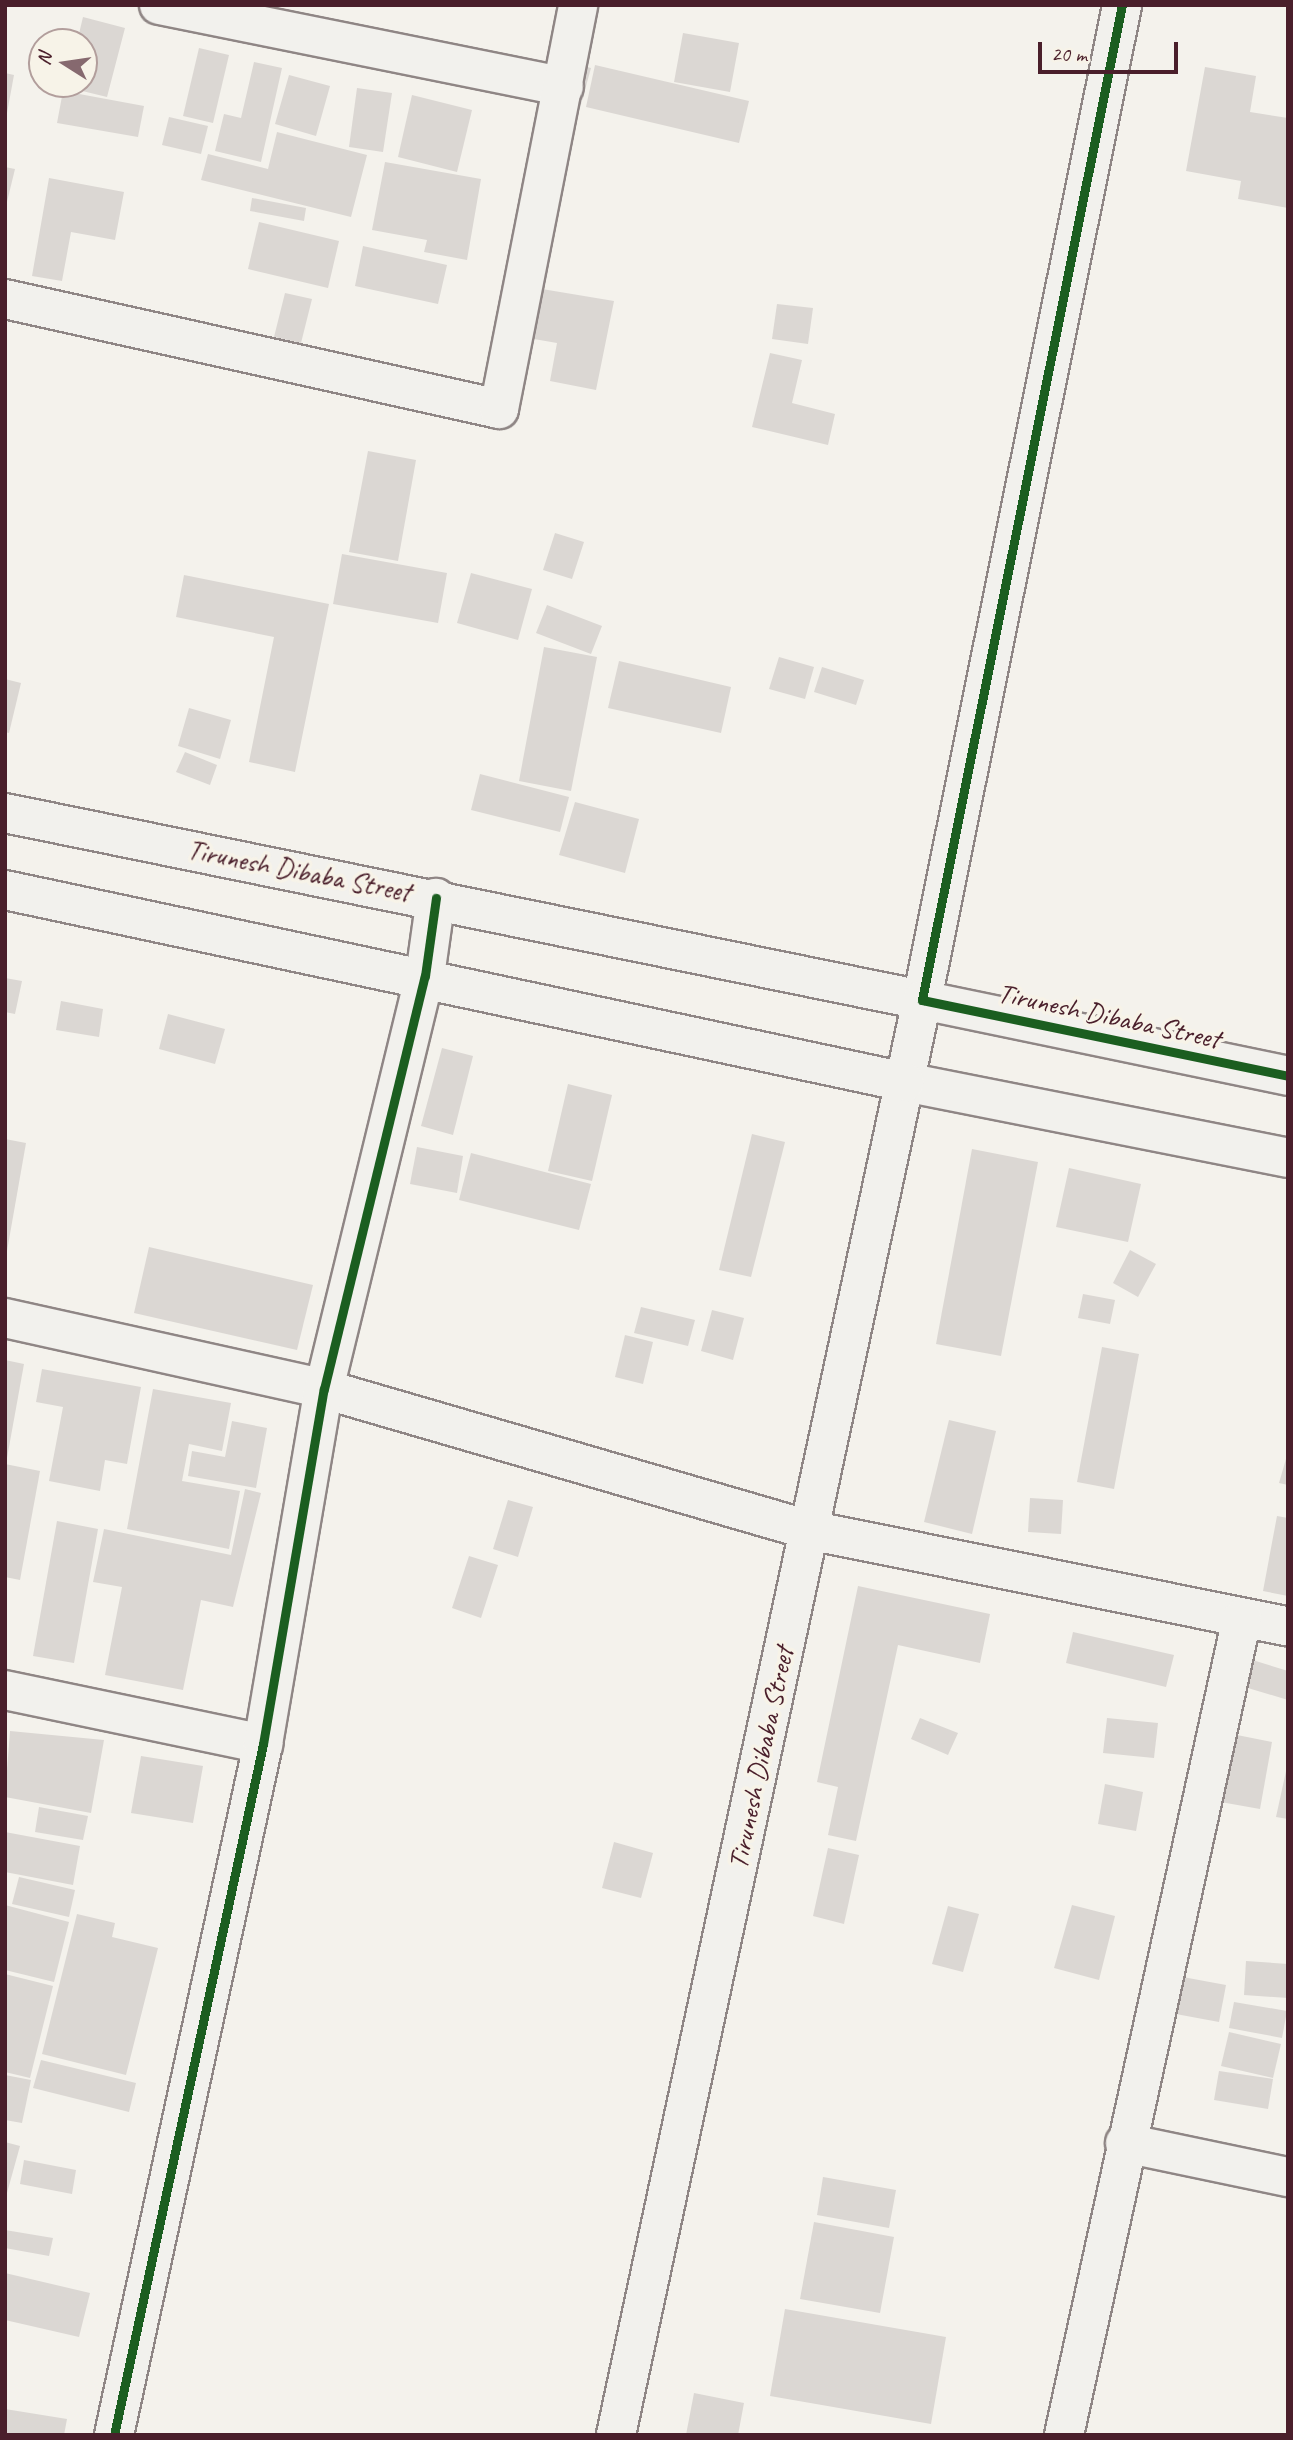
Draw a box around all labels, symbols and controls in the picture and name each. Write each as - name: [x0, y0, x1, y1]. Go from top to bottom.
- north arrow: [28, 28, 98, 98]
- scale bar: [1041, 28, 1181, 72]
- text: 20 m: [1051, 41, 1087, 67]
- text: N: [31, 51, 57, 67]
- street label: Tirunesh Dibaba Street: [185, 833, 413, 909]
- street label: Tirunesh Dibaba Street: [995, 976, 1223, 1056]
- street label: Tirunesh Dibaba Street: [721, 1644, 801, 1872]

